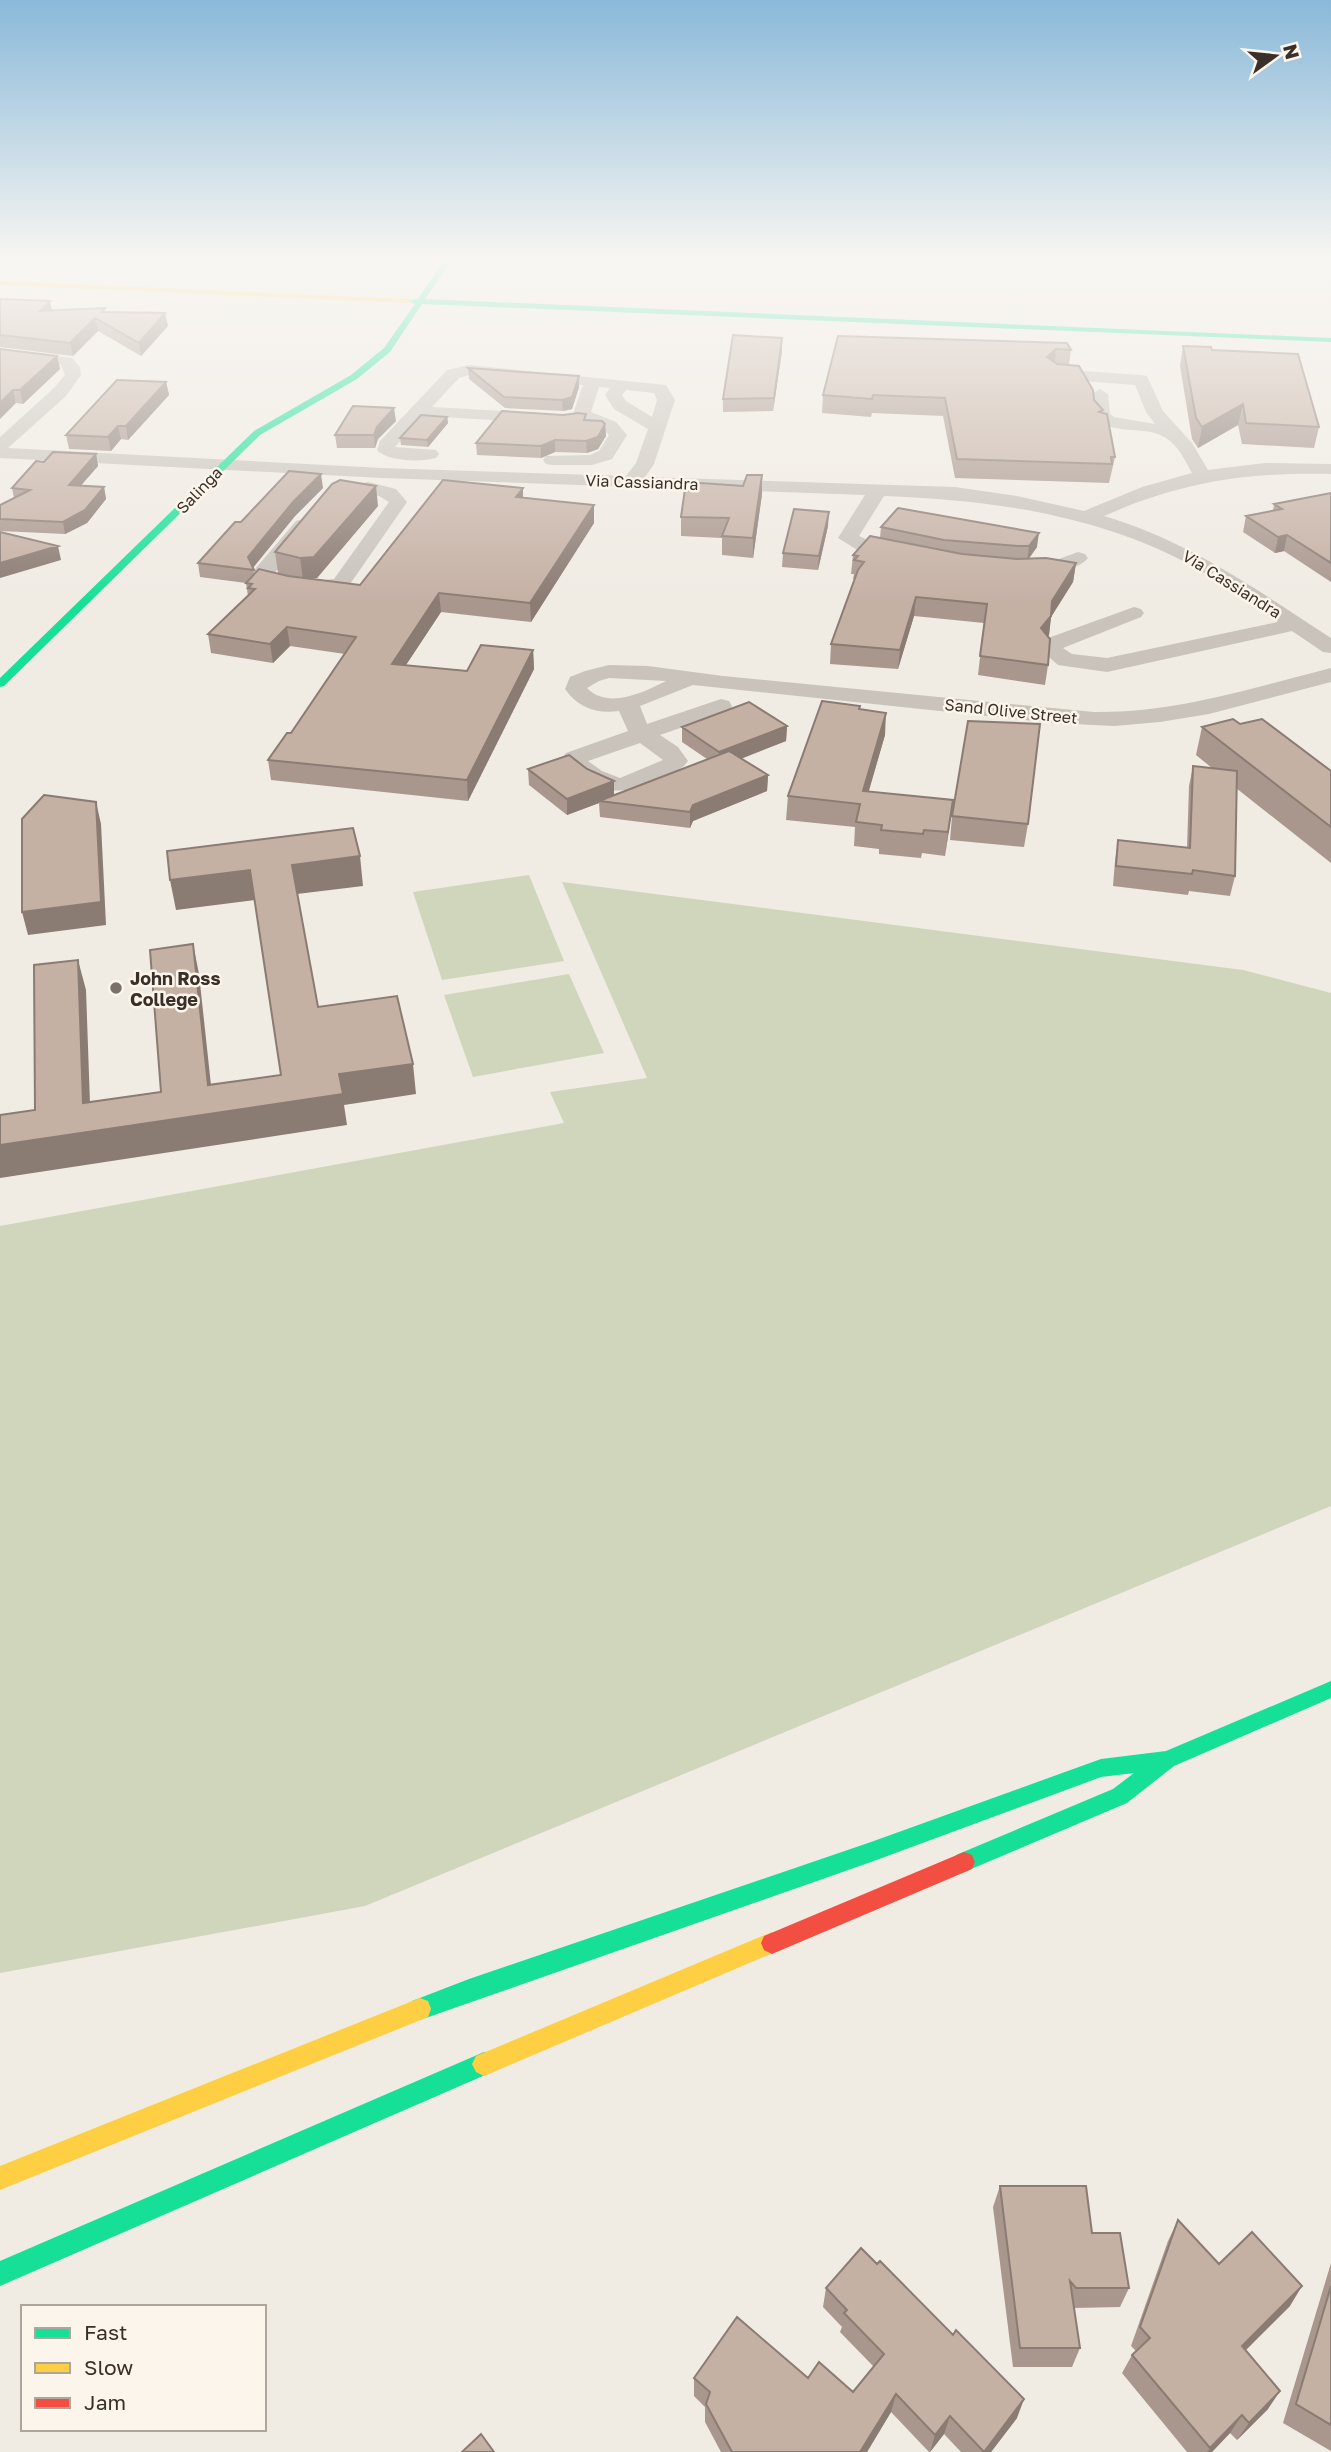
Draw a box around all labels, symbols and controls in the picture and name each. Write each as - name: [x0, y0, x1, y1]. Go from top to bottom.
- north arrow: [1240, 21, 1310, 91]
- text: N: [1279, 42, 1305, 61]
- street label: Salinga: [172, 462, 226, 518]
- street label: Via Cassiandra: [585, 470, 699, 494]
- street label: Via Cassiandra: [1179, 546, 1285, 622]
- street label: Sand Olive Street: [944, 694, 1078, 728]
- place label: John Ross College: [130, 967, 221, 1010]
- marker: John Ross College: [108, 980, 124, 996]
- legend: [21, 2305, 266, 2431]
- text: Fast: [84, 2319, 127, 2345]
- text: Slow: [84, 2354, 133, 2380]
- text: Jam: [84, 2389, 126, 2415]

